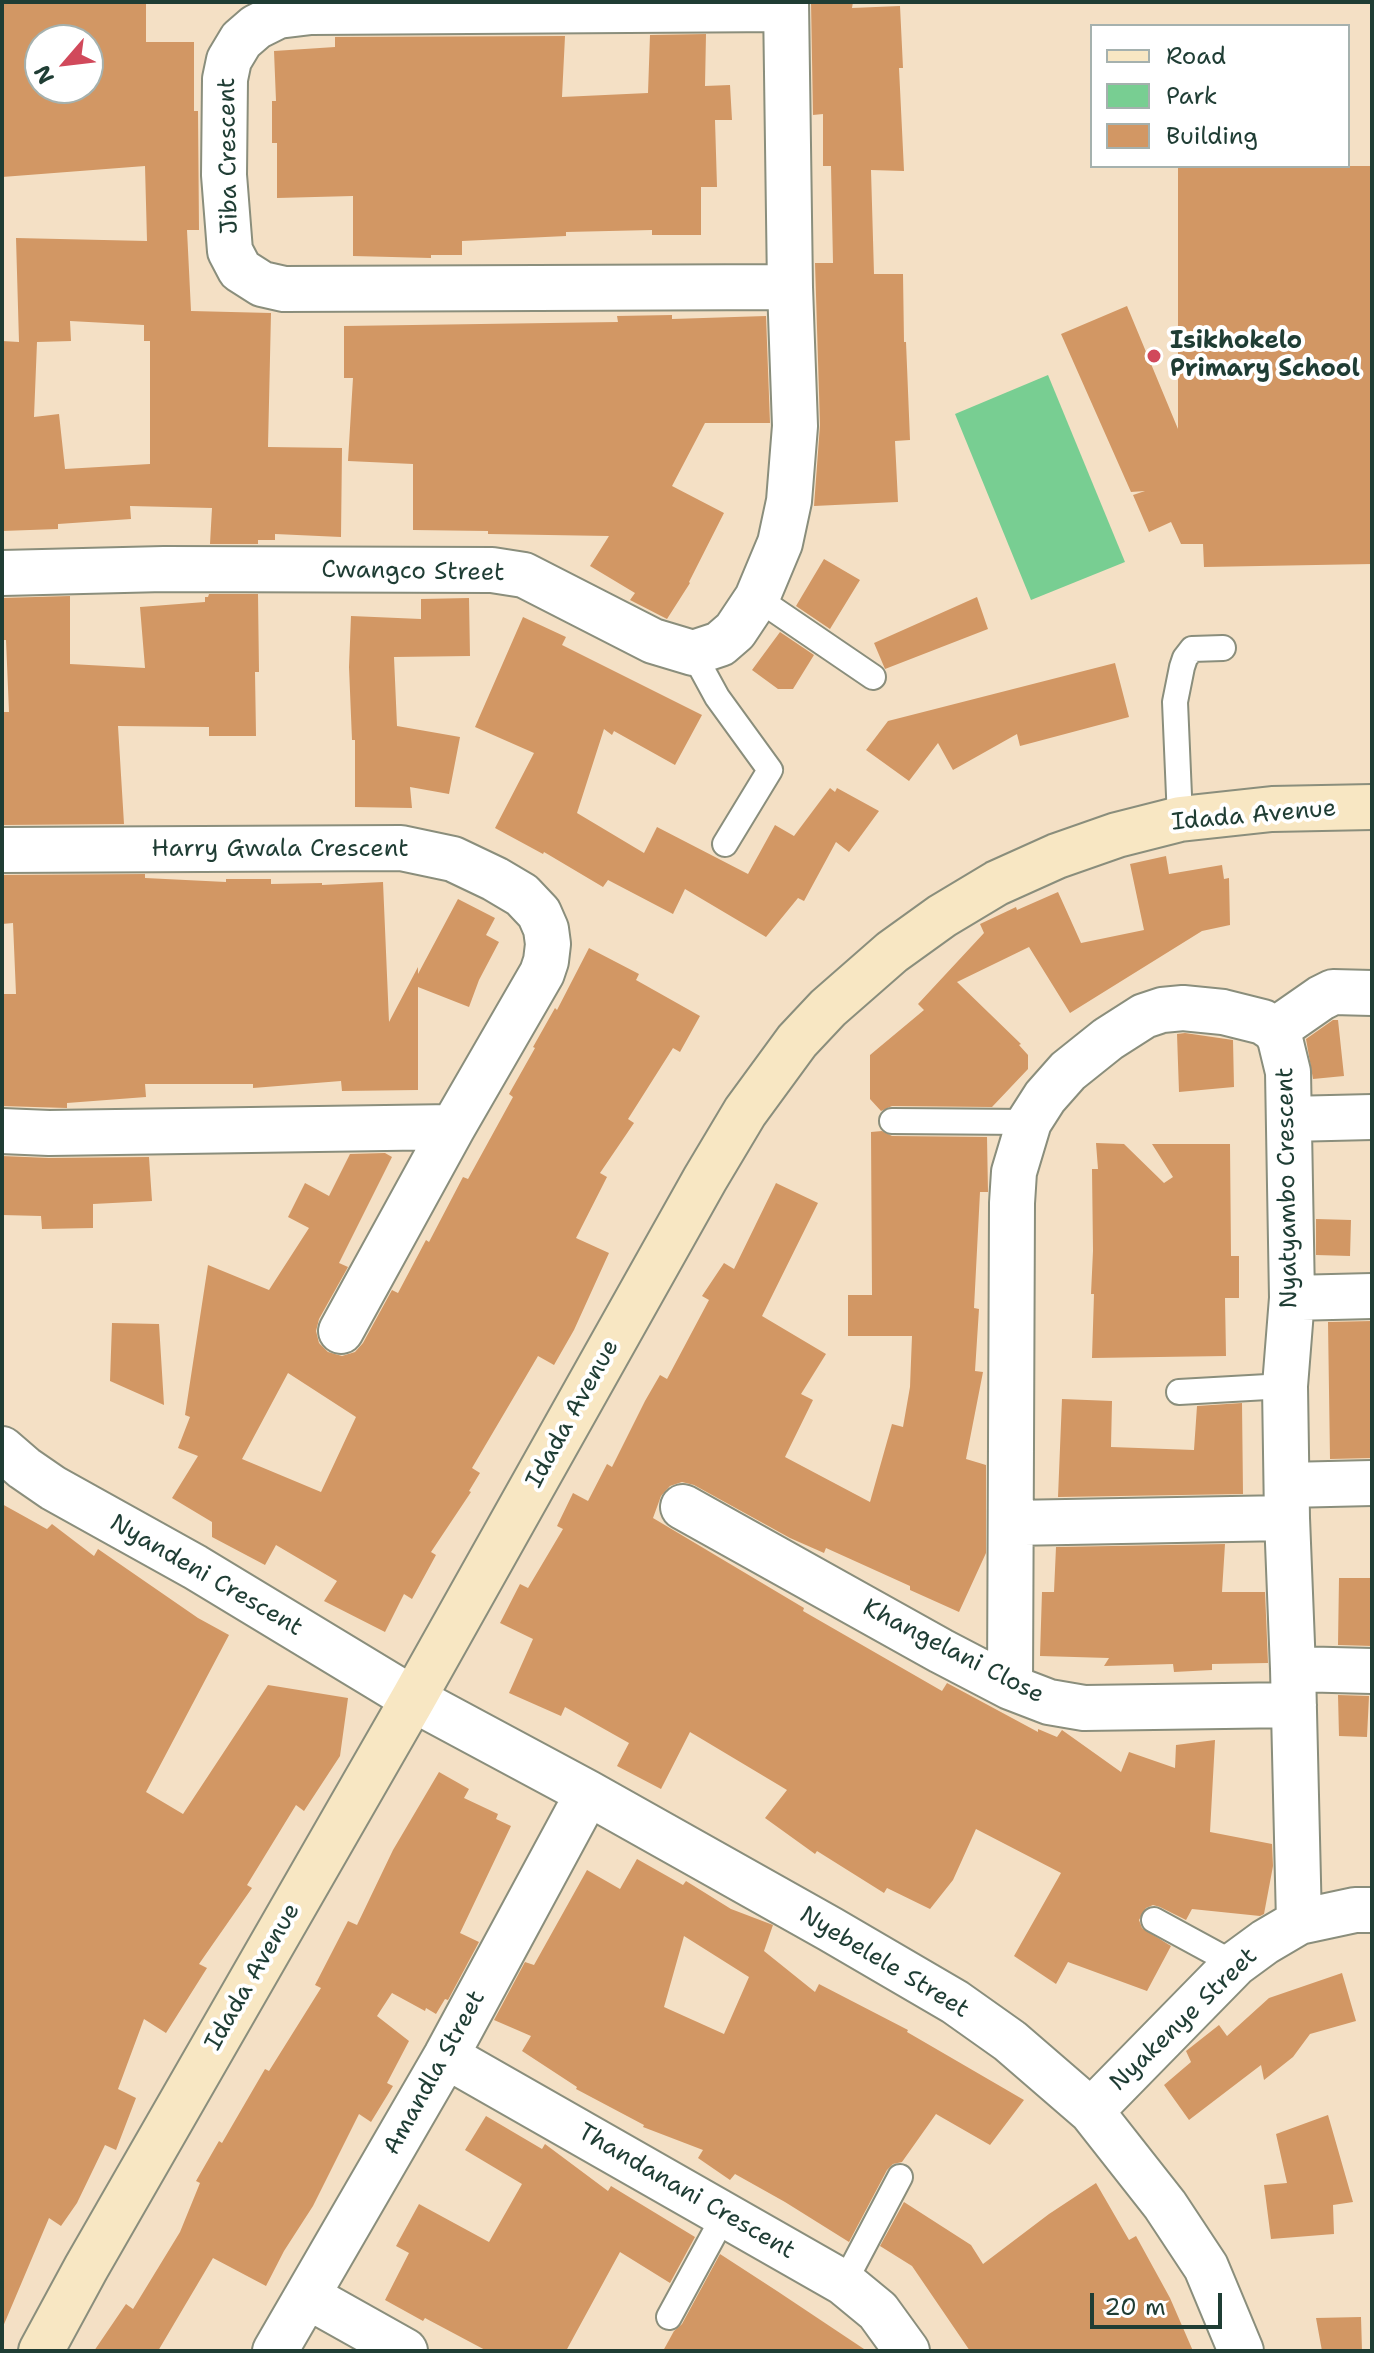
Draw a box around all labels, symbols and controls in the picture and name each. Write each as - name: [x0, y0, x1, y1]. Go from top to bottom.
- north arrow: [24, 24, 104, 104]
- legend: [1090, 24, 1350, 168]
- text: Road: [1166, 40, 1226, 72]
- text: N: [27, 60, 61, 89]
- street label: Jiba Crescent: [213, 77, 245, 235]
- text: Park: [1166, 80, 1218, 112]
- text: Building: [1166, 120, 1258, 152]
- place label: Isikhokelo Primary School: [1170, 328, 1360, 384]
- marker: Isikhokelo Primary School: [1145, 347, 1163, 365]
- street label: Cwangco Street: [321, 556, 505, 588]
- street label: Idada Avenue: [1171, 794, 1337, 838]
- street label: Harry Gwala Crescent: [151, 836, 409, 864]
- street label: Nyatyambo Crescent: [1271, 1067, 1305, 1309]
- street label: Idada Avenue: [520, 1335, 626, 1493]
- street label: Nyandeni Crescent: [104, 1509, 308, 1643]
- street label: Khangelani Close: [858, 1594, 1048, 1710]
- street label: Idada Avenue: [199, 1898, 307, 2056]
- street label: Nyebelele Street: [794, 1901, 974, 2025]
- street label: Nyakenye Street: [1104, 1942, 1264, 2098]
- street label: Amandla Street: [378, 1986, 492, 2160]
- street label: Thandanani Crescent: [572, 2118, 800, 2266]
- scale bar: [1094, 2277, 1226, 2327]
- text: 20 m: [1104, 2291, 1166, 2323]

